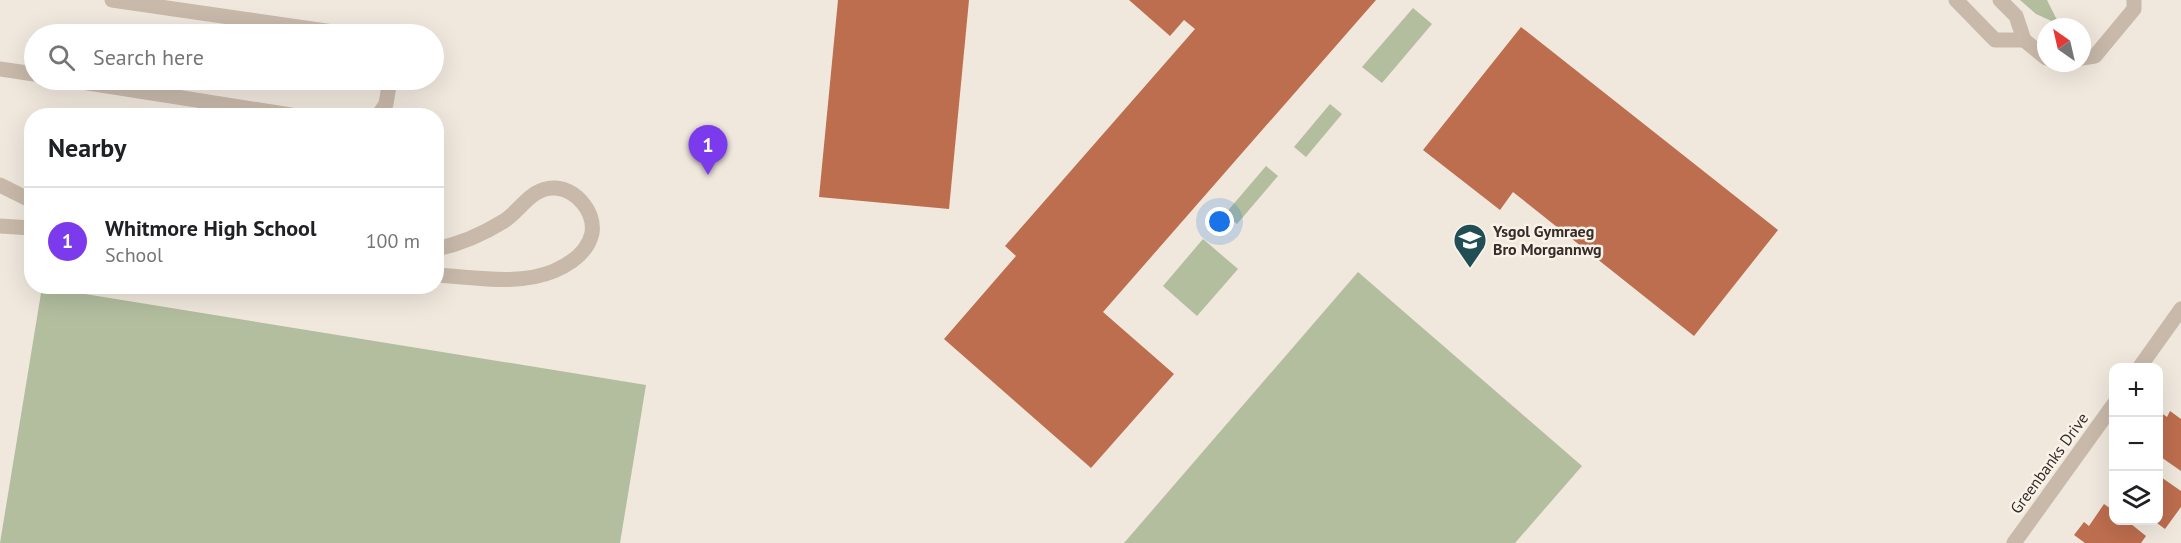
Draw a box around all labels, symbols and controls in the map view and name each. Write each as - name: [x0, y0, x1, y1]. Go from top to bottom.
- north arrow: [2037, 18, 2091, 72]
- search box: [24, 24, 444, 90]
- icon: search: [45, 41, 78, 74]
- text: Search here: [93, 43, 204, 71]
- pin: 1: [688, 126, 728, 175]
- text: Nearby: [48, 131, 126, 164]
- your location: [1205, 207, 1234, 236]
- text: Whitmore High School: [105, 214, 316, 242]
- place label: Ysgol Gymraeg Bro Morgannwg: [1492, 221, 1602, 259]
- school or university icon: Ysgol Gymraeg Bro Morgannwg: [1452, 222, 1488, 269]
- text: 1: [62, 228, 73, 254]
- text: 100 m: [366, 228, 420, 254]
- text: School: [105, 242, 163, 268]
- map controls: [2109, 363, 2163, 525]
- button: +: [2109, 363, 2163, 417]
- street label: Greenbanks Drive: [2006, 409, 2092, 517]
- button: −: [2109, 417, 2163, 471]
- button: layers: [2109, 471, 2163, 525]

